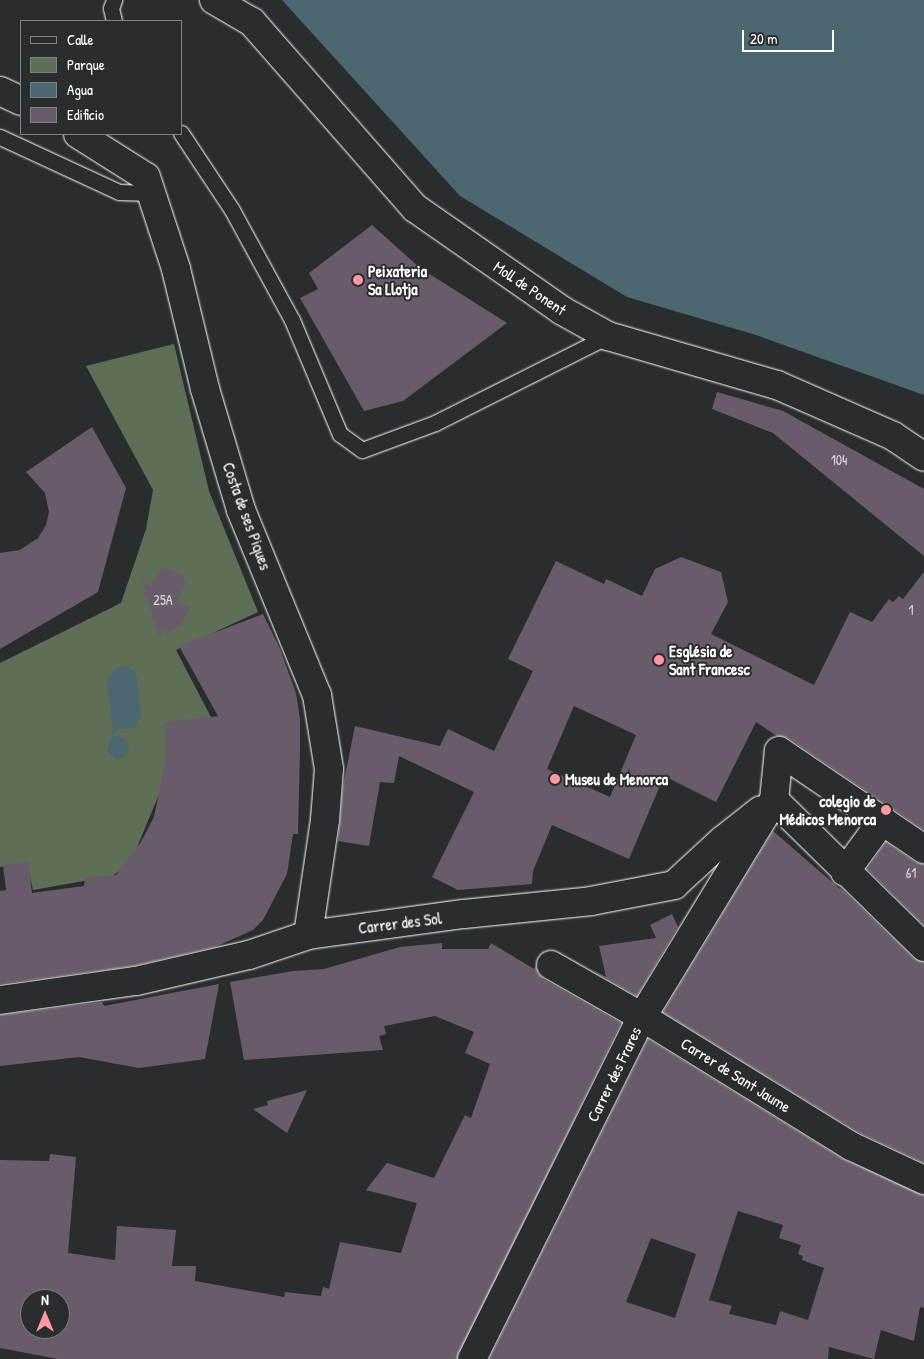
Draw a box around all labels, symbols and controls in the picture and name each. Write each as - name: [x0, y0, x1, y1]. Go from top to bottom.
- legend: [20, 20, 182, 135]
- scale bar: [744, 20, 836, 52]
- text: 20 m: [750, 28, 777, 49]
- text: Calle: [67, 29, 94, 50]
- text: Parque: [67, 54, 105, 75]
- text: Agua: [67, 79, 93, 100]
- text: Edificio: [67, 104, 104, 125]
- street label: Moll de Ponent: [490, 257, 570, 319]
- place label: Peixateria Sa Llotja: [368, 261, 427, 299]
- marker: Peixateria Sa Llotja: [352, 274, 364, 286]
- house number: 104: [831, 452, 847, 468]
- street label: Costa de ses Piques: [219, 460, 275, 572]
- house number: 25A: [153, 592, 173, 608]
- house number: 1: [908, 602, 914, 618]
- place label: Església de Sant Francesc: [669, 641, 750, 679]
- marker: Església de Sant Francesc: [653, 654, 665, 666]
- place label: Museu de Menorca: [565, 769, 668, 789]
- marker: Museu de Menorca: [549, 773, 561, 785]
- place label: colegio de Médicos Menorca: [780, 791, 876, 829]
- marker: colegio de Médicos Menorca: [880, 804, 892, 816]
- house number: 61: [906, 865, 916, 881]
- street label: Carrer des Sol: [357, 908, 443, 938]
- street label: Carrer des Frares: [583, 1023, 645, 1125]
- street label: Carrer de Sant Jaume: [678, 1034, 794, 1116]
- north arrow: [20, 1289, 70, 1339]
- text: N: [41, 1290, 49, 1309]

